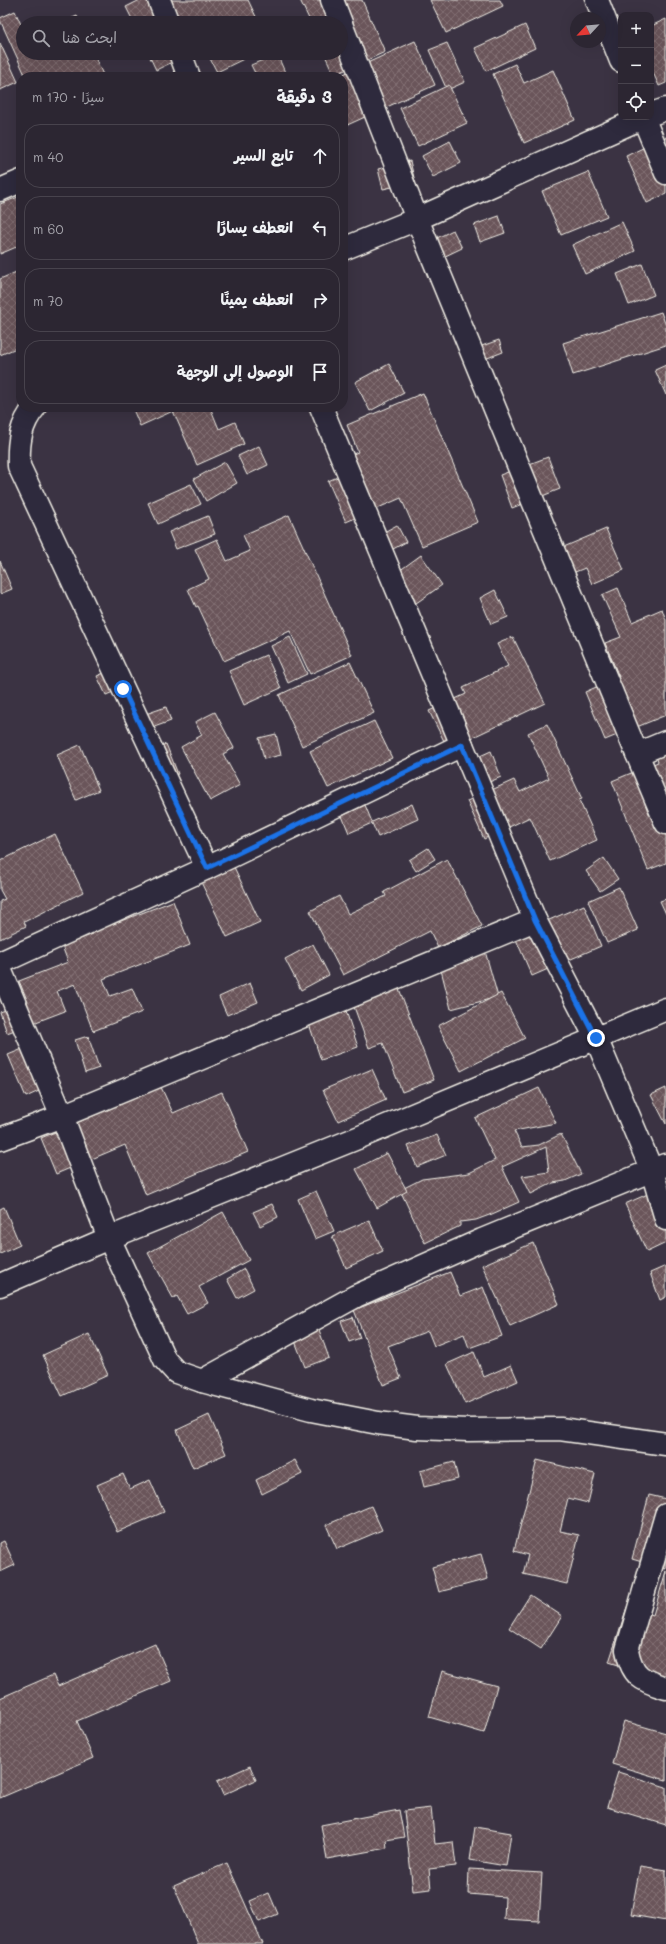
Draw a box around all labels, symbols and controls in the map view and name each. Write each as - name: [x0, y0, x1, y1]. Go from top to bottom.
- north arrow: [570, 12, 606, 48]
- map controls: [618, 12, 654, 120]
- button: +: [618, 12, 654, 48]
- search box: [16, 16, 348, 60]
- icon: search: [30, 27, 52, 49]
- text: ابحث هنا: [62, 27, 117, 47]
- button: −: [618, 48, 654, 84]
- button: locate: [618, 84, 654, 120]
- text: 3 دقيقة: [276, 85, 332, 107]
- text: سيرًا · 170 m: [32, 88, 104, 105]
- text: تابع السير: [234, 145, 293, 165]
- icon: ahead: [309, 145, 331, 167]
- text: 40 m: [33, 148, 63, 165]
- text: انعطف يسارًا: [217, 217, 293, 237]
- icon: left: [309, 217, 331, 239]
- text: 60 m: [33, 220, 63, 237]
- text: انعطف يمينًا: [221, 289, 293, 309]
- icon: right: [309, 289, 331, 311]
- text: 70 m: [33, 292, 63, 309]
- text: الوصول إلى الوجهة: [177, 361, 293, 381]
- icon: arrive: [309, 361, 331, 383]
- route start: [114, 680, 132, 698]
- route end: [587, 1029, 605, 1047]

